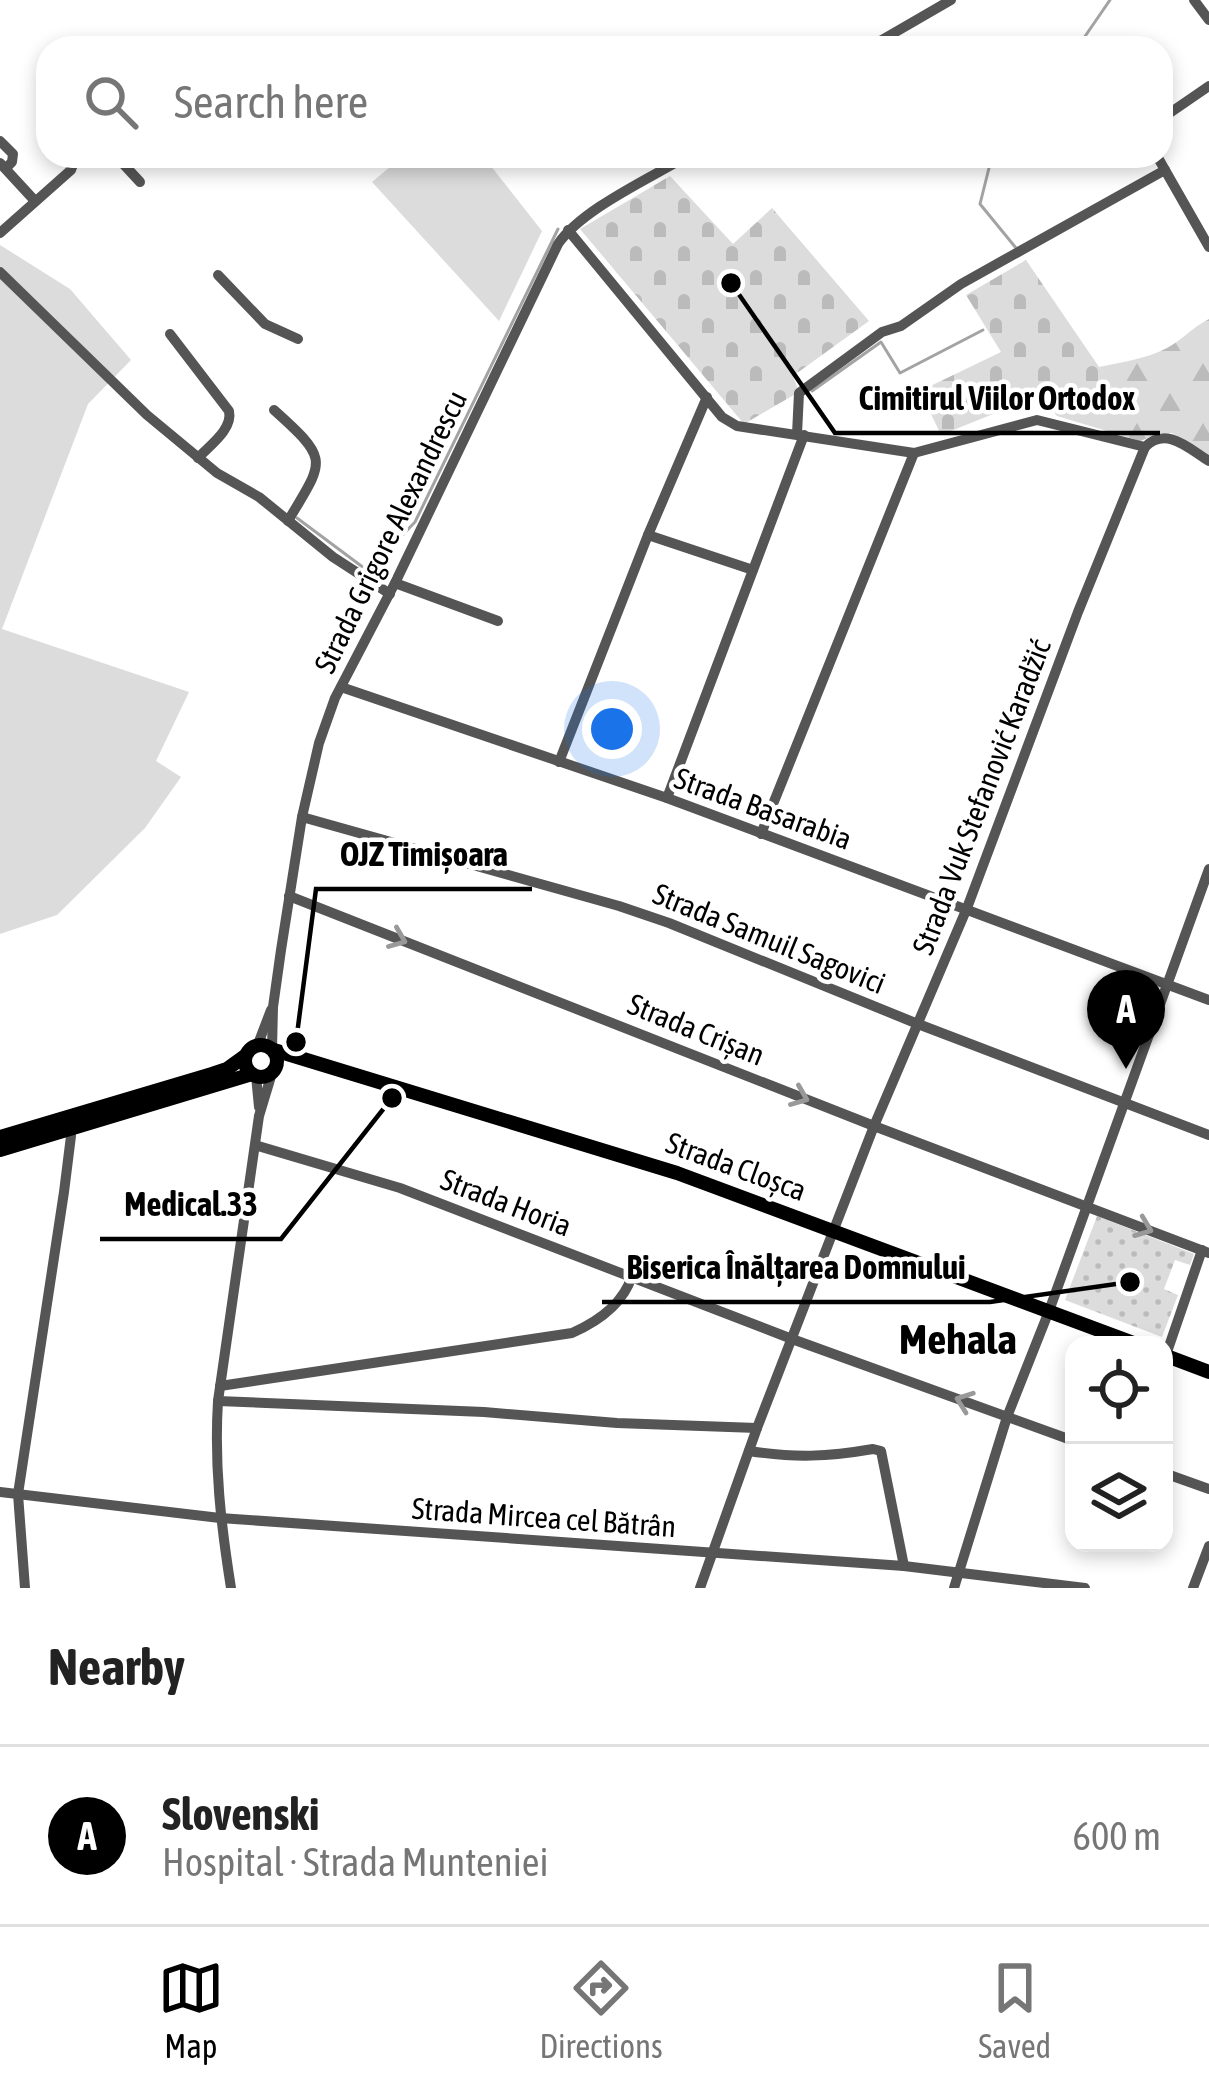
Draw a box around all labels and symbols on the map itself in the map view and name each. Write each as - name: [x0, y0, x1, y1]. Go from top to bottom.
- callout: Cimitirul Viilor Ortodox: [835, 364, 1160, 433]
- text: Cimitirul Viilor Ortodox: [859, 379, 1135, 417]
- street label: Strada Grigore Alexandrescu: [307, 385, 473, 678]
- street label: Strada Vuk Stefanović Karadžić: [905, 634, 1057, 959]
- your location: [582, 699, 642, 759]
- street label: Strada Basarabia: [670, 760, 856, 856]
- callout: OJZ Timișoara: [316, 820, 532, 889]
- text: OJZ Timișoara: [340, 835, 508, 874]
- street label: Strada Samuil Sagovici: [648, 876, 890, 1000]
- one-way arrow: [387, 924, 408, 949]
- pin: A: [1087, 970, 1165, 1069]
- street label: Strada Crișan: [623, 986, 770, 1073]
- one-way arrow: [789, 1083, 810, 1107]
- street label: Strada Cloșca: [661, 1125, 811, 1208]
- street label: Strada Horia: [436, 1162, 576, 1242]
- callout: Medical.33: [100, 1170, 281, 1239]
- text: Medical.33: [124, 1185, 258, 1223]
- one-way arrow: [1133, 1214, 1154, 1239]
- callout: Biserica Înălțarea Domnului: [602, 1233, 990, 1302]
- text: Biserica Înălțarea Domnului: [626, 1248, 966, 1287]
- district label: Mehala: [899, 1315, 1017, 1363]
- one-way arrow: [955, 1391, 976, 1416]
- street label: Strada Mircea cel Bătrân: [411, 1491, 677, 1543]

